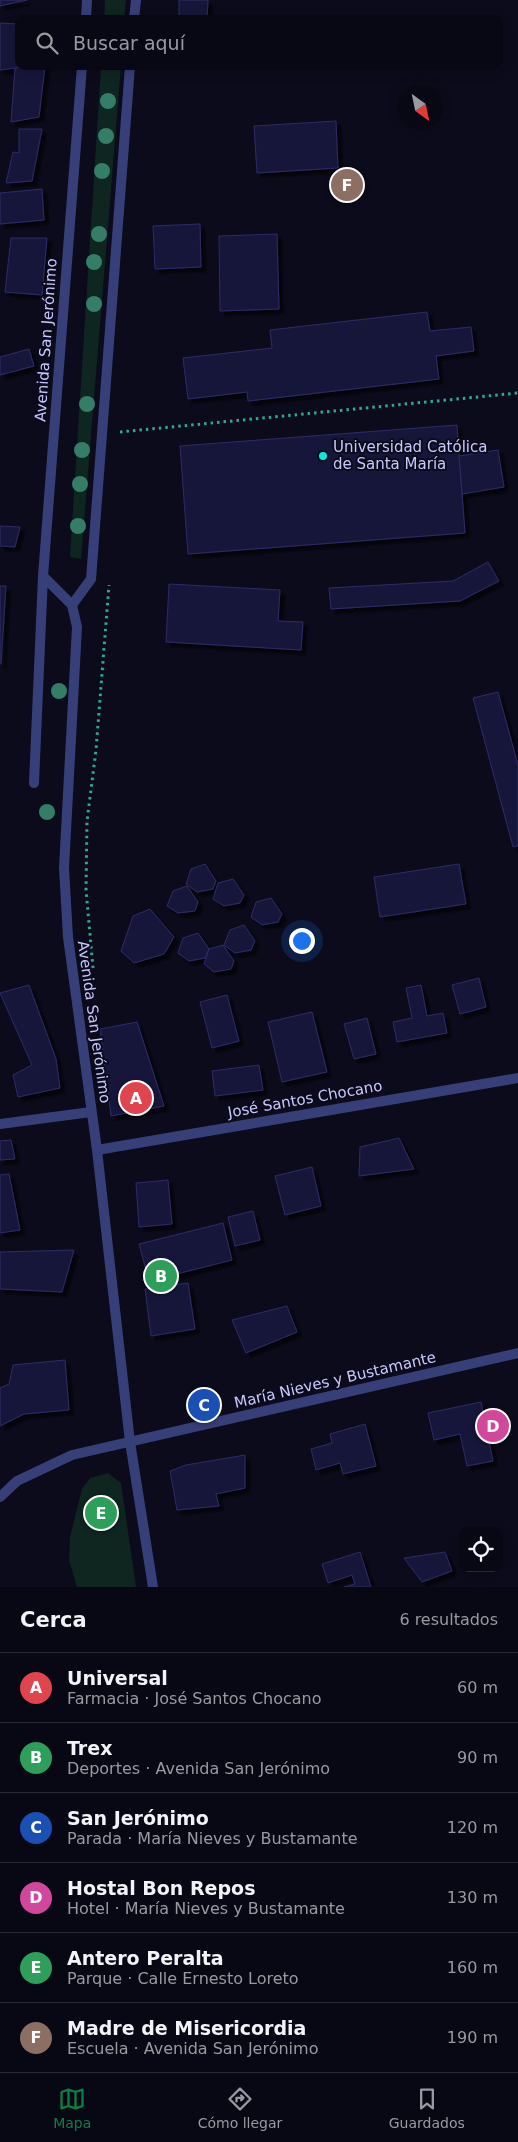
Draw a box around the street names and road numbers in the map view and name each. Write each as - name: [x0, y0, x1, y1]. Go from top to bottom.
- street label: Avenida San Jerónimo: [31, 258, 61, 422]
- street label: Avenida San Jerónimo: [74, 940, 114, 1104]
- street label: José Santos Chocano: [225, 1077, 384, 1122]
- street label: María Nieves y Bustamante: [232, 1348, 438, 1412]

